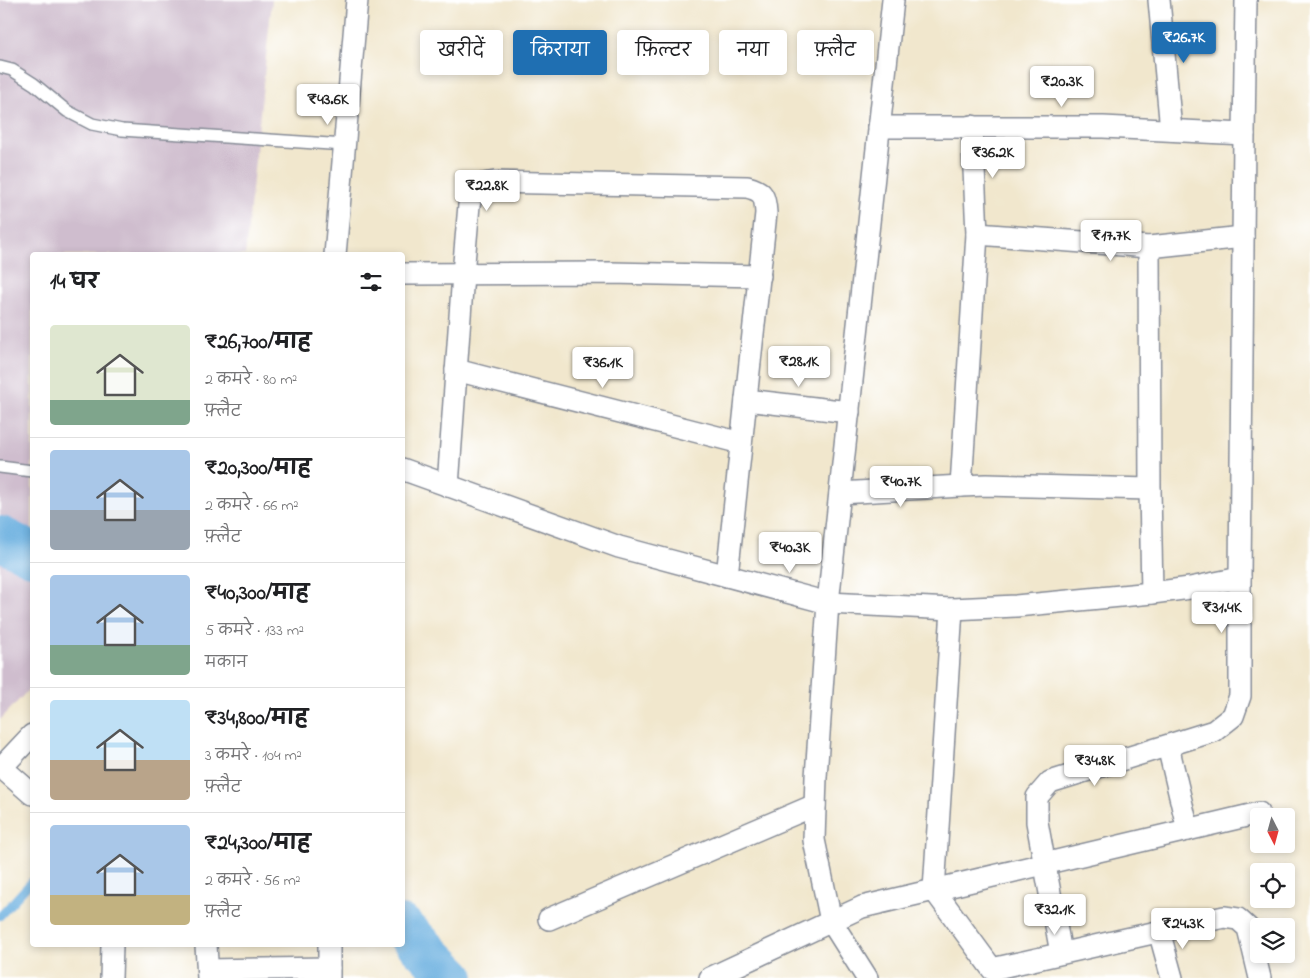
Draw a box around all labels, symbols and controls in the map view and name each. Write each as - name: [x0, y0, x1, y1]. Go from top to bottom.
- pin: ₹26.7K: [1143, 22, 1225, 64]
- text: ₹26.7K: [1163, 26, 1205, 50]
- chip: खरीदें: [420, 30, 503, 75]
- chip: किराया: [513, 30, 607, 75]
- chip: फ़िल्टर: [617, 30, 709, 75]
- chip: नया: [719, 30, 787, 75]
- chip: फ़्लैट: [797, 30, 874, 75]
- pin: ₹20.3K: [1021, 66, 1103, 108]
- text: ₹20.3K: [1041, 70, 1083, 94]
- pin: ₹43.6K: [287, 84, 369, 126]
- text: ₹43.6K: [308, 88, 348, 112]
- pin: ₹36.2K: [952, 136, 1034, 179]
- text: ₹36.2K: [972, 141, 1014, 165]
- pin: ₹22.8K: [446, 170, 528, 212]
- text: ₹22.8K: [466, 174, 508, 198]
- pin: ₹17.7K: [1070, 220, 1152, 262]
- text: ₹17.7K: [1092, 224, 1130, 248]
- text: 14 घर: [50, 268, 99, 298]
- icon: filters: [357, 268, 385, 296]
- text: ₹26,700/माह: [205, 328, 311, 358]
- icon: home: [90, 345, 150, 405]
- pin: ₹36.1K: [562, 346, 644, 389]
- pin: ₹28.1K: [758, 346, 840, 388]
- text: ₹28.1K: [779, 350, 819, 374]
- text: ₹36.1K: [583, 351, 623, 375]
- text: 2 कमरे · 80 m²: [205, 368, 297, 392]
- text: फ़्लैट: [205, 400, 241, 424]
- text: ₹20,300/माह: [205, 454, 311, 484]
- pin: ₹40.7K: [860, 466, 942, 508]
- icon: home: [90, 470, 150, 530]
- text: ₹40.7K: [881, 470, 921, 494]
- text: 2 कमरे · 66 m²: [205, 494, 299, 518]
- text: फ़्लैट: [205, 526, 241, 550]
- pin: ₹40.3K: [749, 532, 831, 574]
- text: ₹40.3K: [770, 536, 810, 560]
- text: ₹40,300/माह: [205, 579, 309, 609]
- pin: ₹31.4K: [1181, 592, 1263, 634]
- icon: home: [90, 595, 150, 655]
- text: ₹31.4K: [1203, 596, 1241, 620]
- text: 5 कमरे · 133 m²: [205, 619, 304, 643]
- text: मकान: [205, 651, 247, 675]
- text: ₹34,800/माह: [205, 704, 308, 734]
- icon: home: [90, 720, 150, 780]
- text: 3 कमरे · 104 m²: [205, 744, 302, 768]
- pin: ₹34.8K: [1054, 744, 1136, 787]
- text: ₹34.8K: [1075, 749, 1115, 773]
- text: फ़्लैट: [205, 776, 241, 800]
- north arrow: [1250, 808, 1295, 852]
- map controls: [1250, 808, 1295, 963]
- text: ₹24,300/माह: [205, 829, 311, 859]
- icon: home: [90, 845, 150, 905]
- button: locate: [1250, 863, 1295, 908]
- text: 2 कमरे · 56 m²: [205, 869, 301, 893]
- pin: ₹32.1K: [1014, 894, 1096, 936]
- text: ₹32.1K: [1035, 898, 1075, 922]
- text: फ़्लैट: [205, 901, 241, 925]
- pin: ₹24.3K: [1142, 908, 1224, 950]
- text: ₹24.3K: [1162, 912, 1204, 936]
- button: layers: [1250, 918, 1295, 963]

